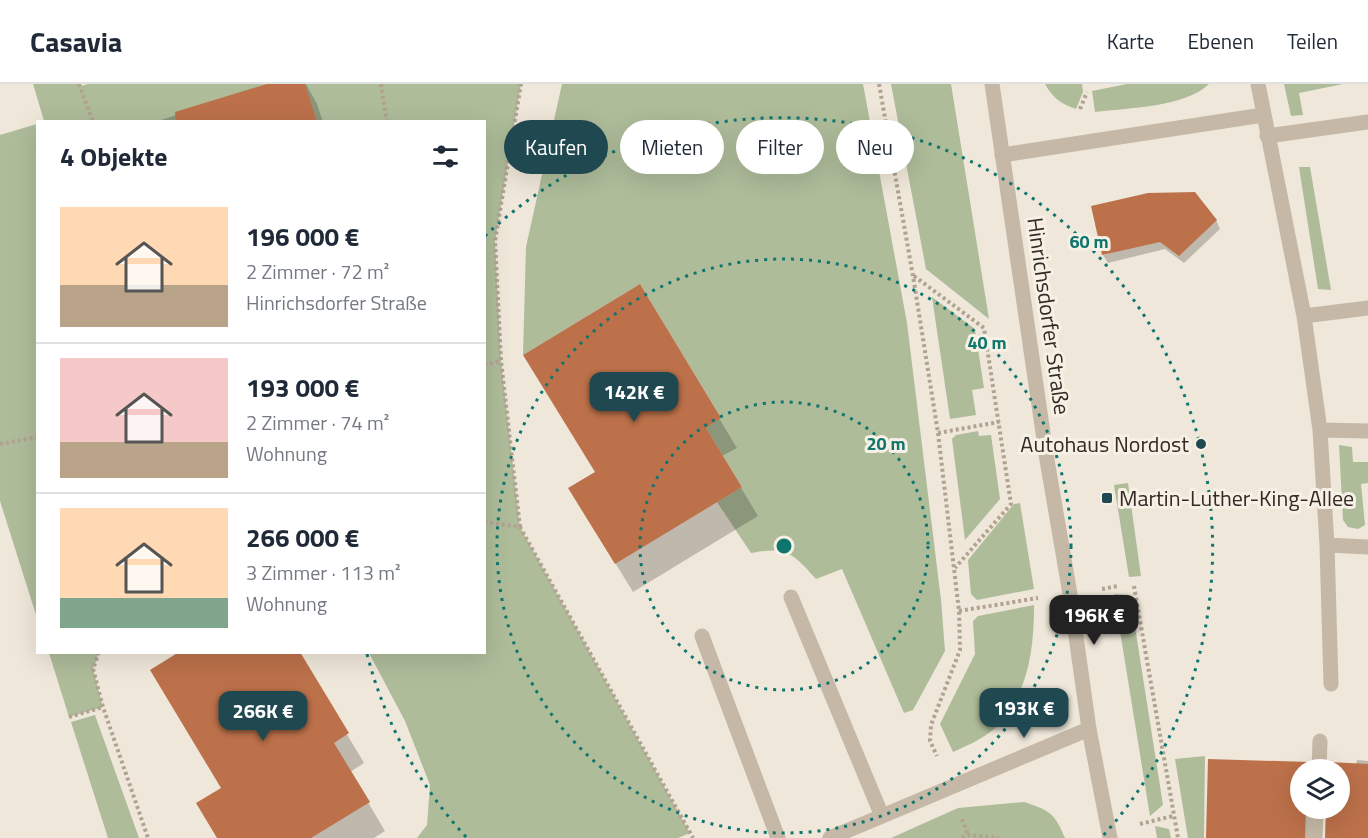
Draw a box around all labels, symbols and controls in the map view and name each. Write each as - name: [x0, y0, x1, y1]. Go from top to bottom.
- text: Casavia: [30, 20, 122, 63]
- text: Karte: [1107, 25, 1154, 57]
- text: Ebenen: [1187, 25, 1254, 57]
- text: Teilen: [1287, 25, 1338, 57]
- chip: Kaufen: [504, 120, 608, 174]
- chip: Mieten: [620, 120, 724, 174]
- chip: Filter: [736, 120, 824, 174]
- chip: Neu: [836, 120, 914, 174]
- text: 4 Objekte: [60, 137, 167, 176]
- icon: filters: [429, 140, 462, 173]
- street label: Hinrichsdorfer Straße: [1018, 215, 1080, 417]
- text: 196 000 €: [246, 217, 359, 256]
- text: 60 m: [1069, 228, 1109, 255]
- icon: home: [108, 231, 180, 303]
- text: 2 Zimmer · 72 m²: [246, 256, 389, 287]
- text: Hinrichsdorfer Straße: [246, 287, 427, 318]
- text: 40 m: [967, 329, 1007, 356]
- text: 193 000 €: [246, 368, 359, 407]
- pin: 142K €: [585, 372, 683, 423]
- text: 142K €: [603, 376, 665, 407]
- icon: home: [108, 382, 180, 454]
- text: 2 Zimmer · 74 m²: [246, 407, 389, 438]
- place label: Autohaus Nordost: [1020, 427, 1189, 461]
- text: 20 m: [866, 430, 906, 457]
- marker: Autohaus Nordost: [1194, 437, 1208, 451]
- text: Wohnung: [246, 438, 327, 469]
- place label: Martin-Luther-King-Allee: [1119, 481, 1354, 515]
- marker: Martin-Luther-King-Allee: [1100, 491, 1114, 505]
- text: 266 000 €: [246, 518, 359, 557]
- icon: home: [108, 532, 180, 604]
- centre of rings: [774, 536, 794, 556]
- text: 3 Zimmer · 113 m²: [246, 557, 401, 588]
- text: Wohnung: [246, 588, 327, 619]
- pin: 196K €: [1045, 595, 1143, 646]
- text: 196K €: [1063, 599, 1125, 630]
- pin: 193K €: [975, 688, 1073, 739]
- pin: 266K €: [214, 691, 312, 742]
- text: 193K €: [993, 692, 1055, 723]
- text: 266K €: [232, 695, 294, 726]
- map controls: [1290, 759, 1350, 819]
- button: layers: [1290, 759, 1350, 819]

